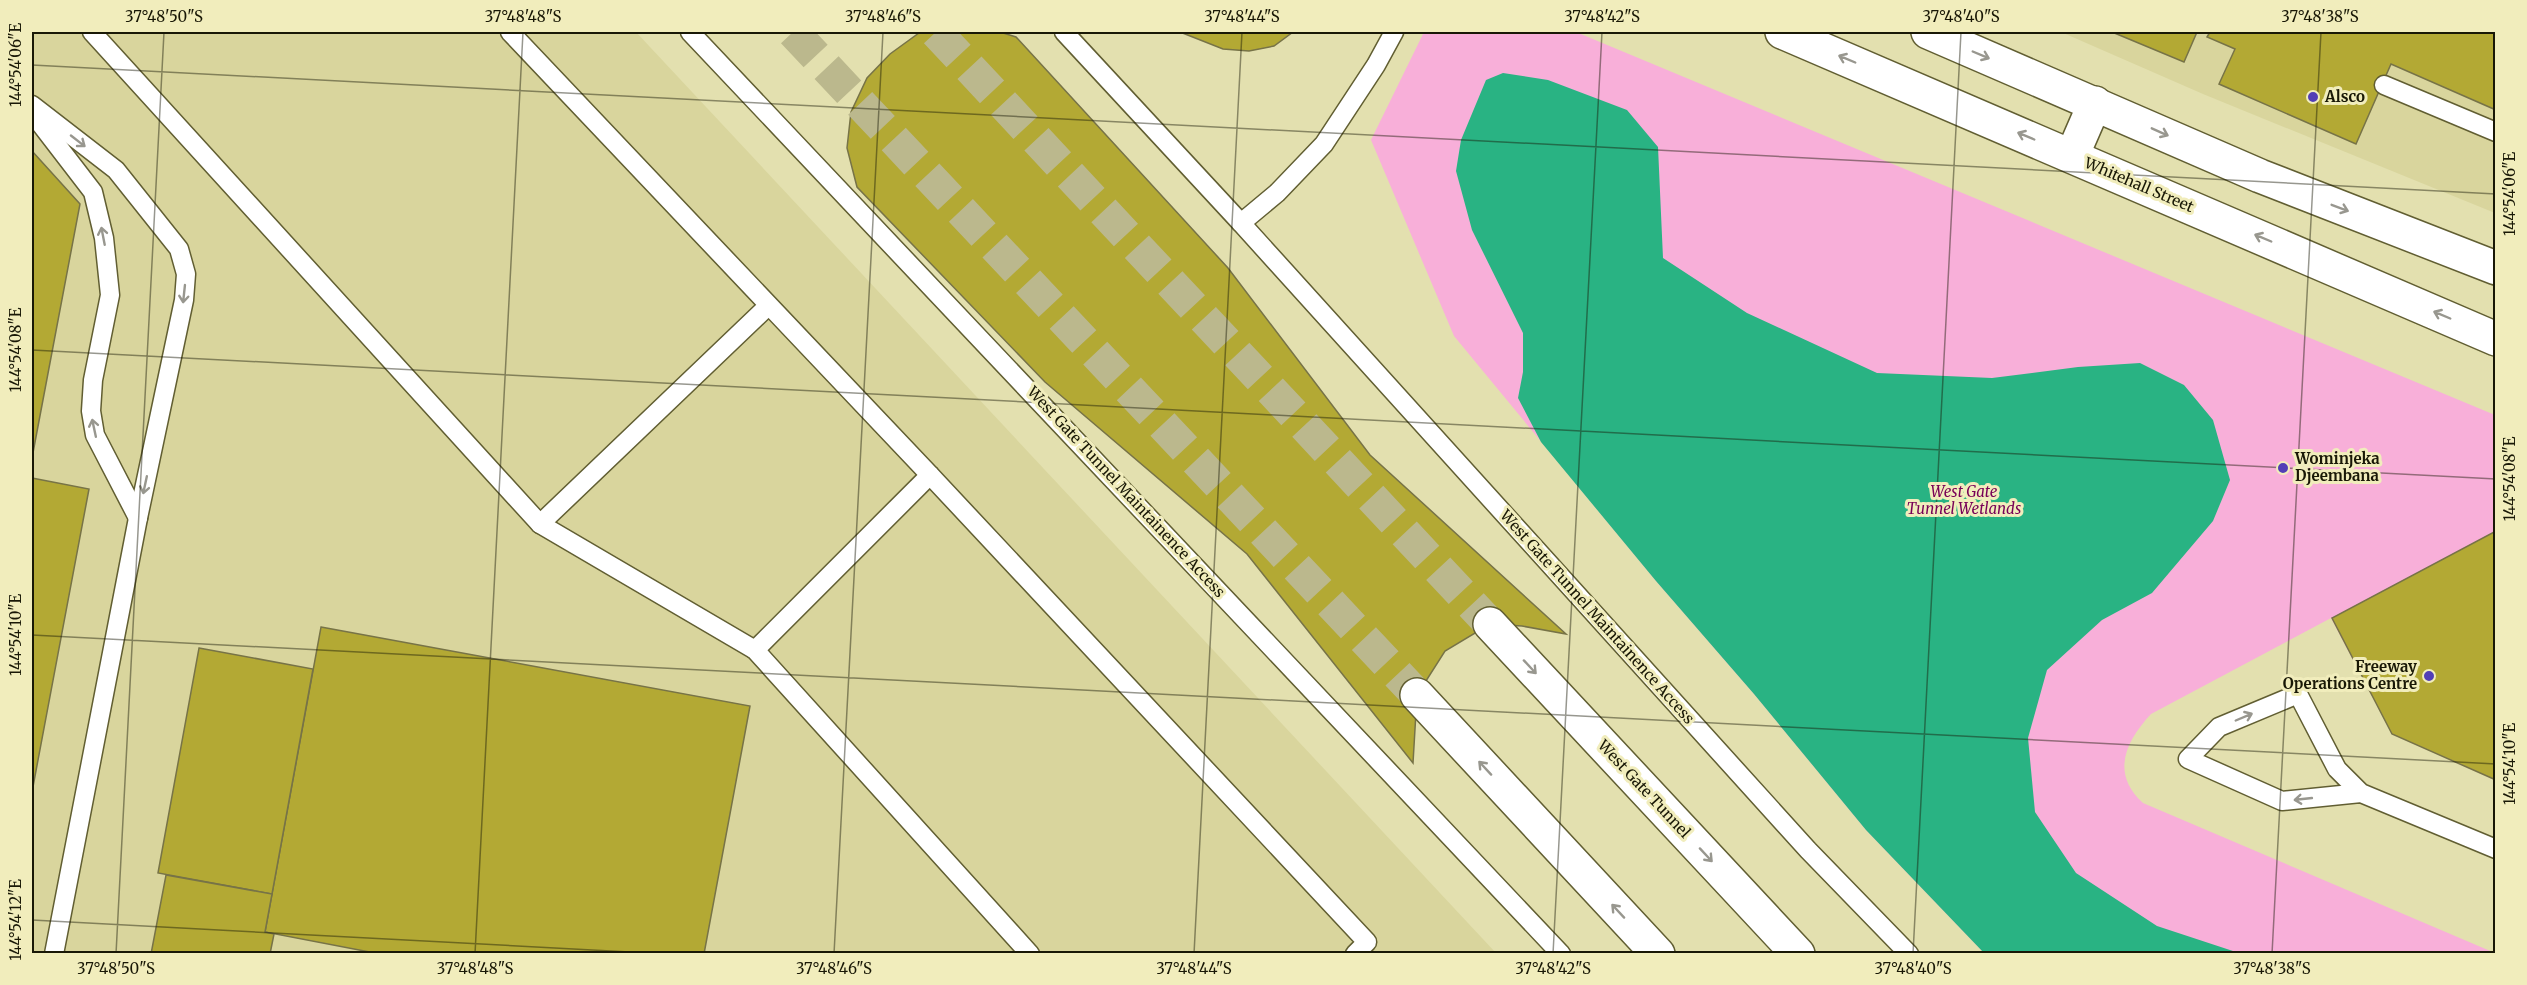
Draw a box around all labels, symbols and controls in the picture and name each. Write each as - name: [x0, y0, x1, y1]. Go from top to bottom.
- text: 37°48'50"S: [125, 7, 203, 26]
- text: 37°48'48"S: [485, 7, 561, 26]
- text: 37°48'46"S: [845, 7, 921, 26]
- text: 37°48'44"S: [1204, 7, 1280, 26]
- text: 37°48'42"S: [1564, 7, 1640, 26]
- text: 37°48'40"S: [1922, 7, 2000, 26]
- text: 37°48'38"S: [2281, 7, 2359, 26]
- text: 144°54'06"E: [6, 23, 25, 107]
- one-way arrow: [1972, 49, 1990, 61]
- one-way arrow: [1838, 53, 1856, 64]
- place label: Alsco: [2324, 87, 2365, 106]
- marker: Alsco: [2306, 90, 2320, 104]
- one-way arrow: [2151, 127, 2169, 138]
- one-way arrow: [2017, 130, 2035, 141]
- one-way arrow: [69, 134, 85, 147]
- text: 144°54'06"E: [2500, 152, 2519, 236]
- street label: Whitehall Street: [2081, 153, 2197, 216]
- one-way arrow: [2330, 203, 2349, 214]
- one-way arrow: [97, 227, 108, 246]
- one-way arrow: [2254, 232, 2272, 243]
- one-way arrow: [178, 283, 189, 303]
- text: 144°54'08"E: [6, 307, 25, 392]
- one-way arrow: [2433, 309, 2451, 321]
- street label: West Gate Tunnel Maintainence Access: [1023, 382, 1229, 601]
- one-way arrow: [88, 419, 99, 438]
- text: 144°54'08"E: [2500, 436, 2519, 521]
- place label: Wominjeka Djeembana: [2294, 449, 2380, 485]
- marker: Wominjeka Djeembana: [2276, 461, 2290, 475]
- one-way arrow: [139, 475, 150, 494]
- park label: West Gate Tunnel Wetlands: [1907, 482, 2021, 518]
- street label: West Gate Tunnel Maintainence Access: [1496, 505, 1699, 728]
- text: 144°54'10"E: [6, 593, 25, 676]
- place label: Freeway Operations Centre: [2283, 657, 2417, 693]
- one-way arrow: [1523, 659, 1537, 674]
- marker: Freeway Operations Centre: [2422, 669, 2436, 683]
- one-way arrow: [2234, 711, 2253, 722]
- text: 144°54'10"E: [2500, 722, 2519, 805]
- street label: West Gate Tunnel: [1593, 735, 1695, 842]
- one-way arrow: [1478, 761, 1492, 776]
- one-way arrow: [2294, 794, 2313, 805]
- one-way arrow: [1699, 848, 1713, 863]
- text: 144°54'12"E: [6, 879, 25, 961]
- one-way arrow: [1611, 903, 1625, 918]
- text: 37°48'50"S: [77, 959, 155, 978]
- text: 37°48'48"S: [437, 959, 513, 978]
- text: 37°48'46"S: [796, 959, 872, 978]
- text: 37°48'44"S: [1156, 959, 1232, 978]
- text: 37°48'42"S: [1515, 959, 1591, 978]
- text: 37°48'40"S: [1874, 959, 1952, 978]
- text: 37°48'38"S: [2233, 959, 2311, 978]

